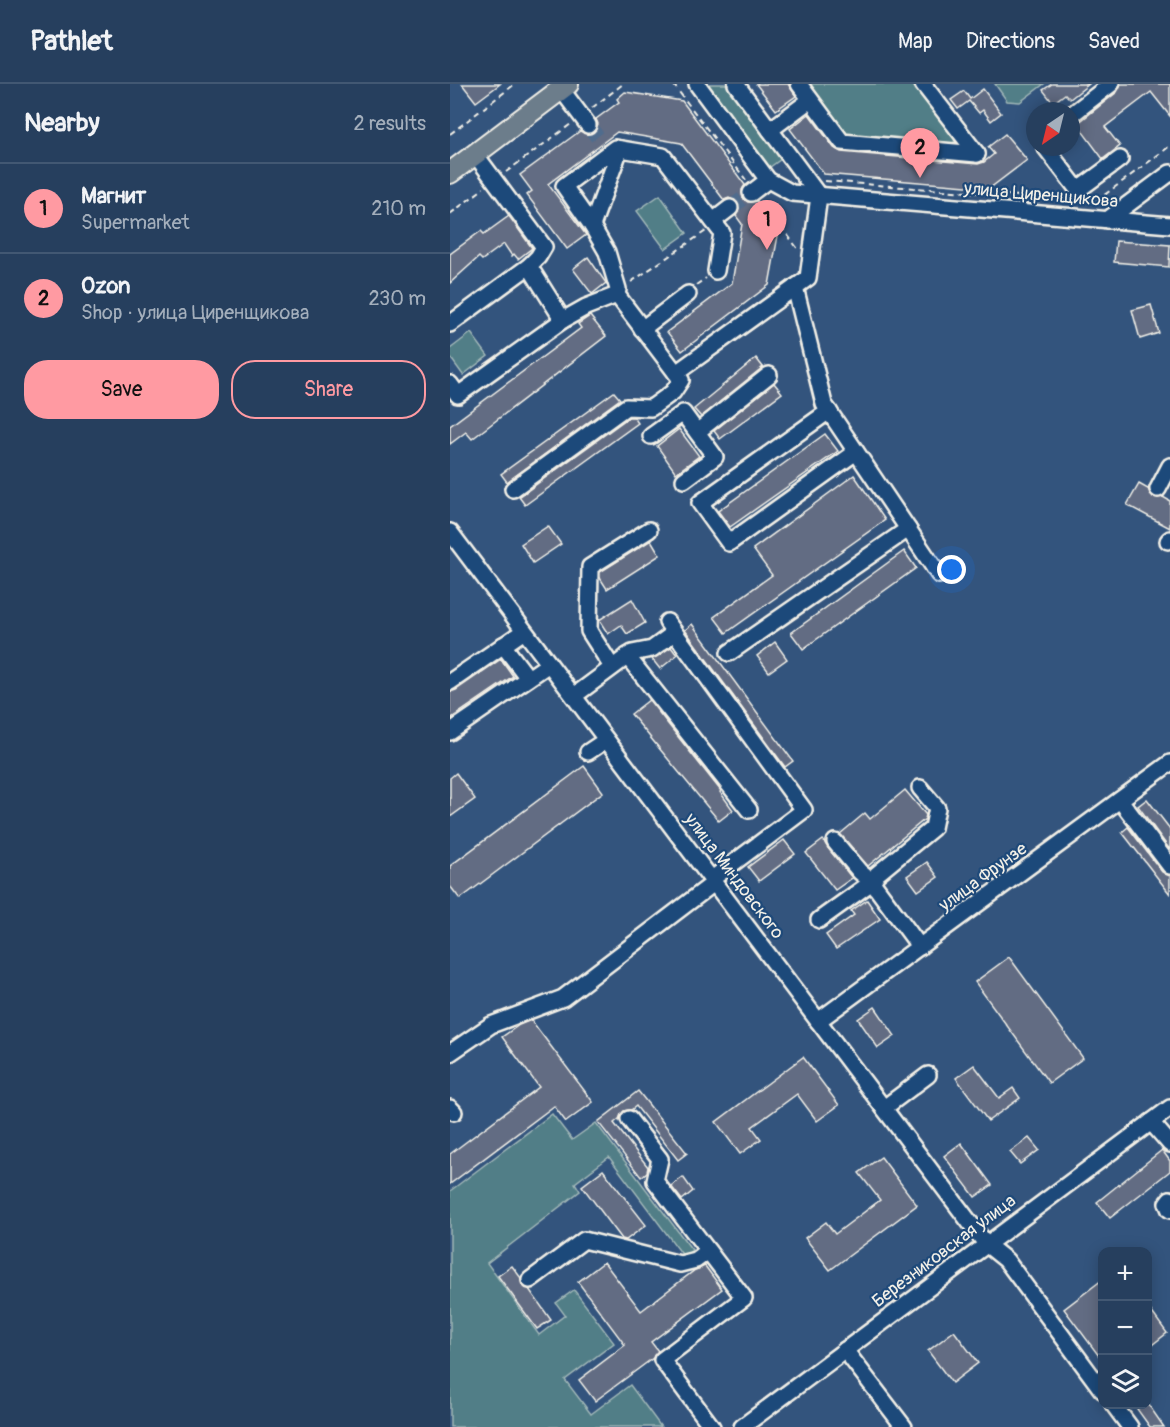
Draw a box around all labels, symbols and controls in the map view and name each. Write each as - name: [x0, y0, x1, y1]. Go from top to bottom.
- text: Pathlet: [30, 24, 113, 59]
- text: Map: [898, 28, 933, 55]
- text: Directions: [966, 28, 1055, 55]
- text: Saved: [1088, 28, 1140, 55]
- north arrow: [1026, 102, 1080, 156]
- text: Nearby: [24, 107, 100, 139]
- text: 2 results: [354, 111, 426, 136]
- pin: 2: [900, 128, 940, 178]
- street label: улица Циренщикова: [962, 177, 1119, 213]
- text: Магнит: [81, 182, 146, 210]
- text: 1: [40, 196, 47, 221]
- text: 210 m: [371, 196, 426, 221]
- pin: 1: [748, 200, 786, 250]
- text: Supermarket: [81, 210, 190, 235]
- text: Ozon: [81, 272, 130, 300]
- text: 2: [38, 286, 49, 311]
- text: 230 m: [369, 286, 426, 311]
- text: Shop · улица Циренщикова: [81, 300, 309, 325]
- button: Save: [24, 360, 219, 419]
- button: Share: [231, 360, 426, 419]
- your location: [937, 555, 966, 584]
- street label: улица Миндовского: [679, 808, 789, 944]
- street label: улица Фрунзе: [934, 837, 1032, 917]
- street label: Березниковская улица: [867, 1189, 1021, 1313]
- map controls: [1098, 1247, 1152, 1409]
- button: +: [1098, 1247, 1152, 1301]
- button: −: [1098, 1301, 1152, 1355]
- button: layers: [1098, 1355, 1152, 1409]

